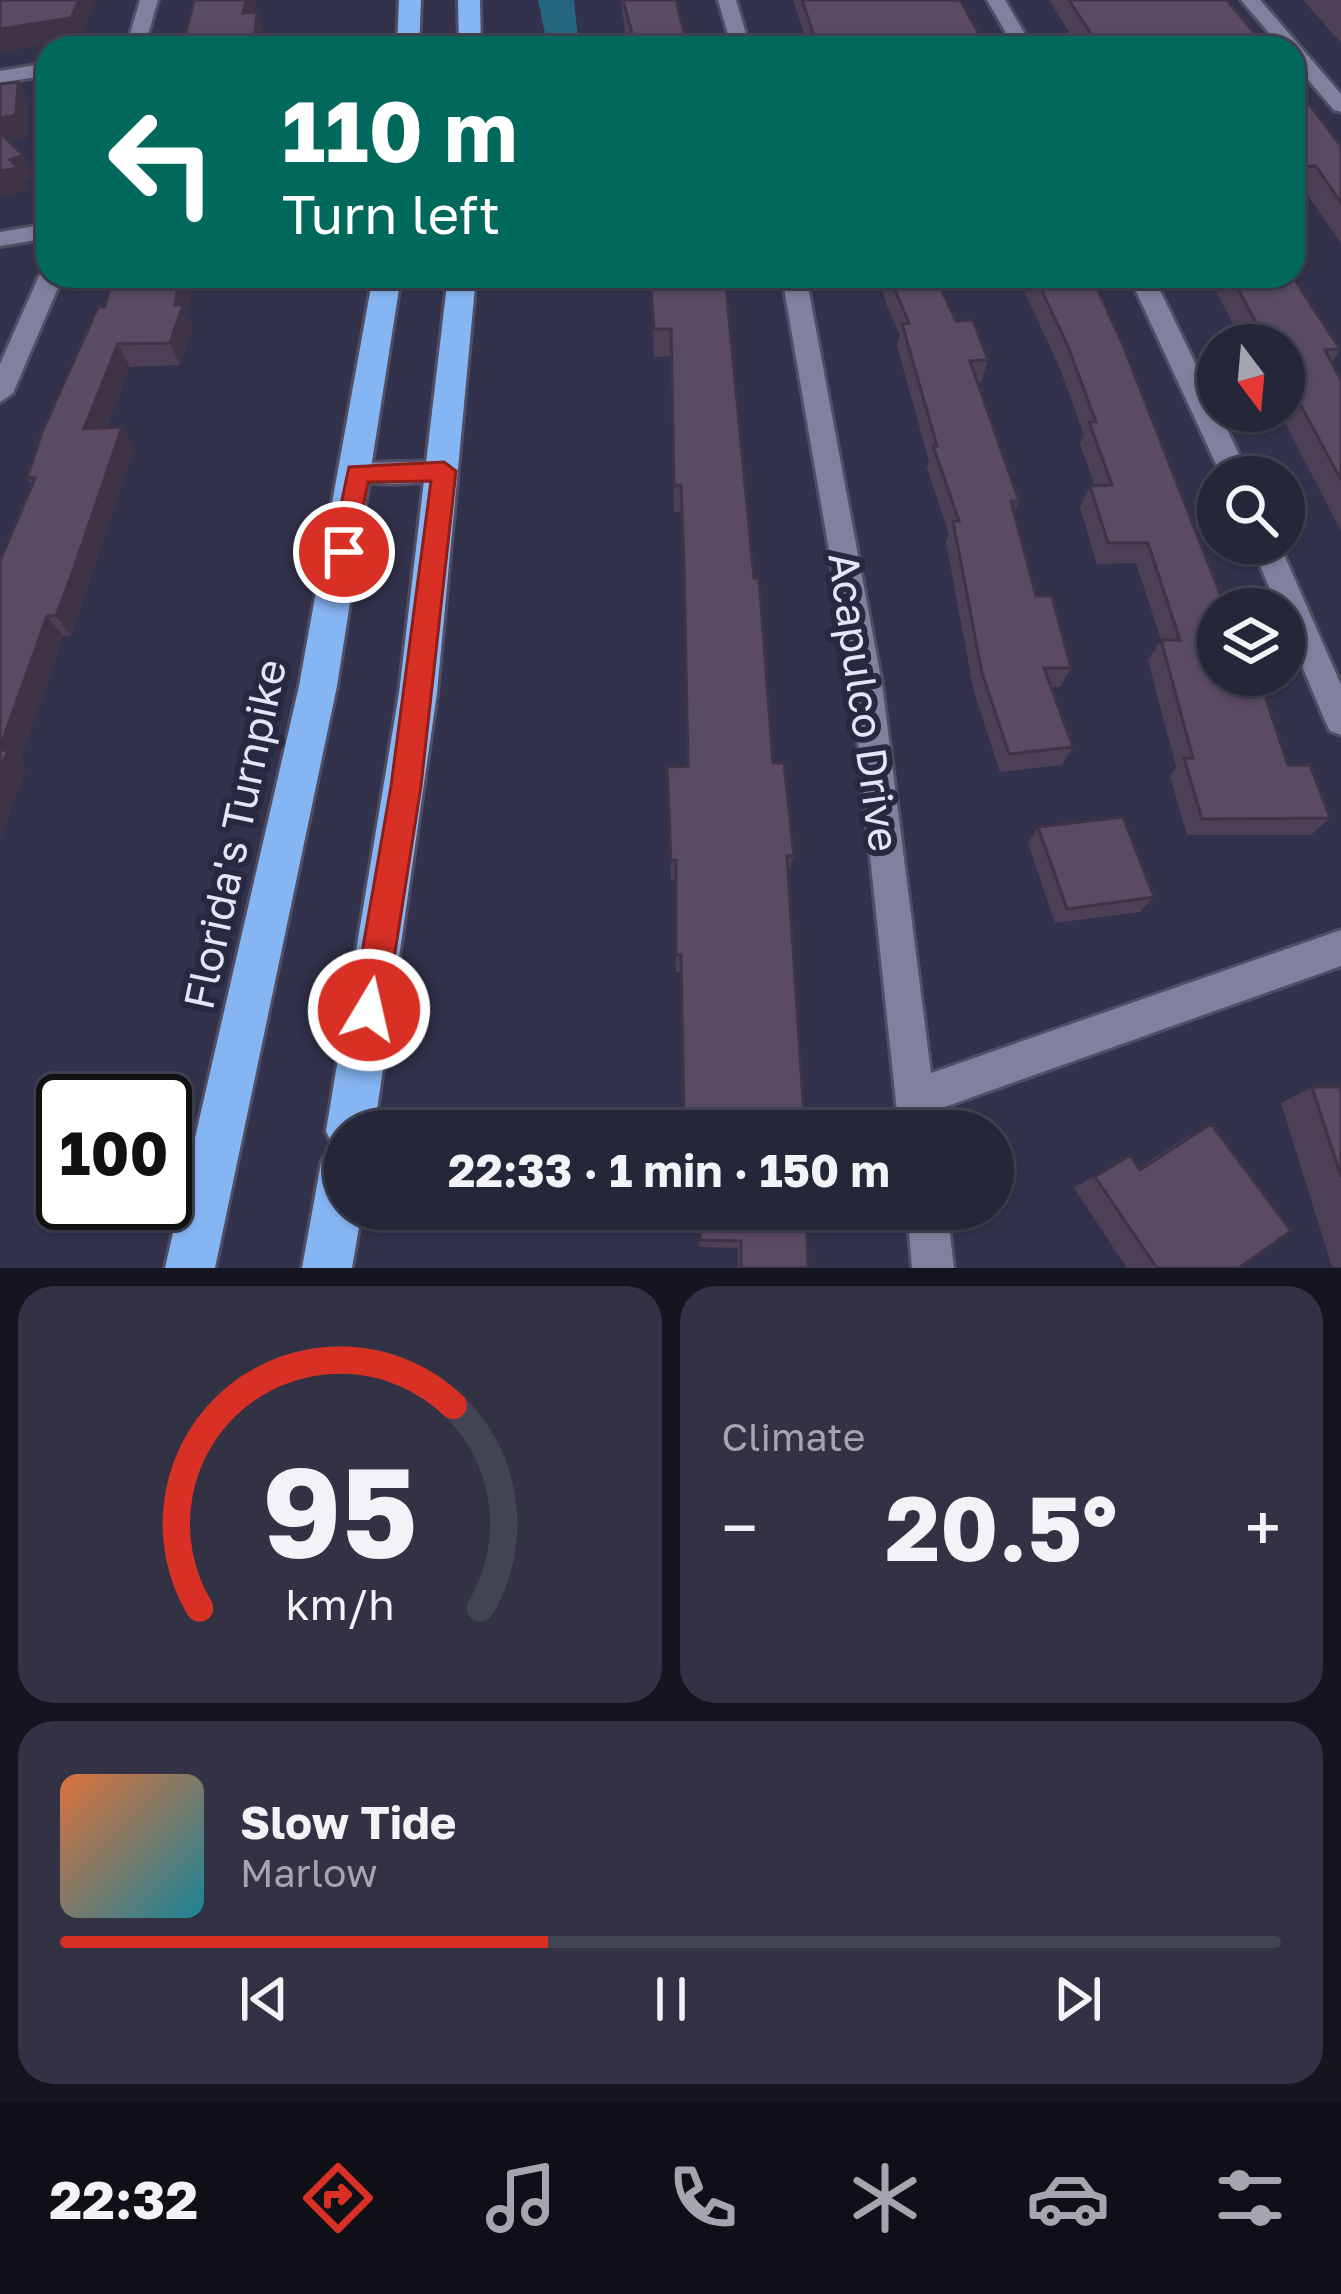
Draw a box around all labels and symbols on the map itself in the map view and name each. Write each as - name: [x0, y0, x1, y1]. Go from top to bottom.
- north arrow: [1197, 324, 1305, 432]
- pin: [293, 501, 395, 603]
- street label: Acapulco Drive: [819, 549, 911, 855]
- street label: Florida's Turnpike: [173, 655, 295, 1013]
- position arrow: [306, 947, 432, 1073]
- speed limit sign: 100: [36, 1074, 192, 1230]

